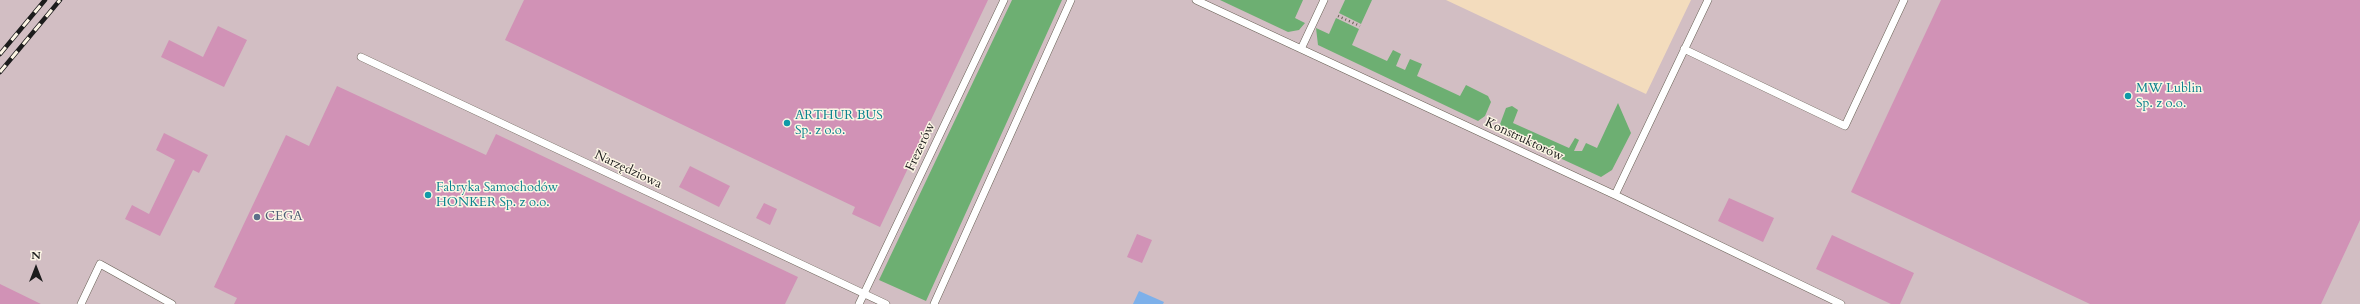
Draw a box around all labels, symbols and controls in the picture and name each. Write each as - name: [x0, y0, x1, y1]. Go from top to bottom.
- place label: MW Lublin Sp. z o.o.: [2136, 81, 2202, 112]
- marker: MW Lublin Sp. z o.o.: [2123, 91, 2133, 101]
- place label: ARTHUR BUS Sp. z o.o.: [795, 108, 883, 139]
- street label: Konstruktorów: [1482, 115, 1566, 165]
- marker: ARTHUR BUS Sp. z o.o.: [782, 118, 792, 128]
- street label: Frezerów: [903, 120, 939, 174]
- street label: Narzędziowa: [592, 148, 664, 192]
- place label: Fabryka Samochodów HONKER Sp. z o.o.: [436, 180, 558, 211]
- marker: Fabryka Samochodów HONKER Sp. z o.o.: [423, 190, 433, 200]
- place label: CEGA: [265, 209, 303, 225]
- marker: CEGA: [252, 212, 262, 222]
- north arrow: [16, 248, 56, 288]
- text: N: [31, 248, 41, 263]

